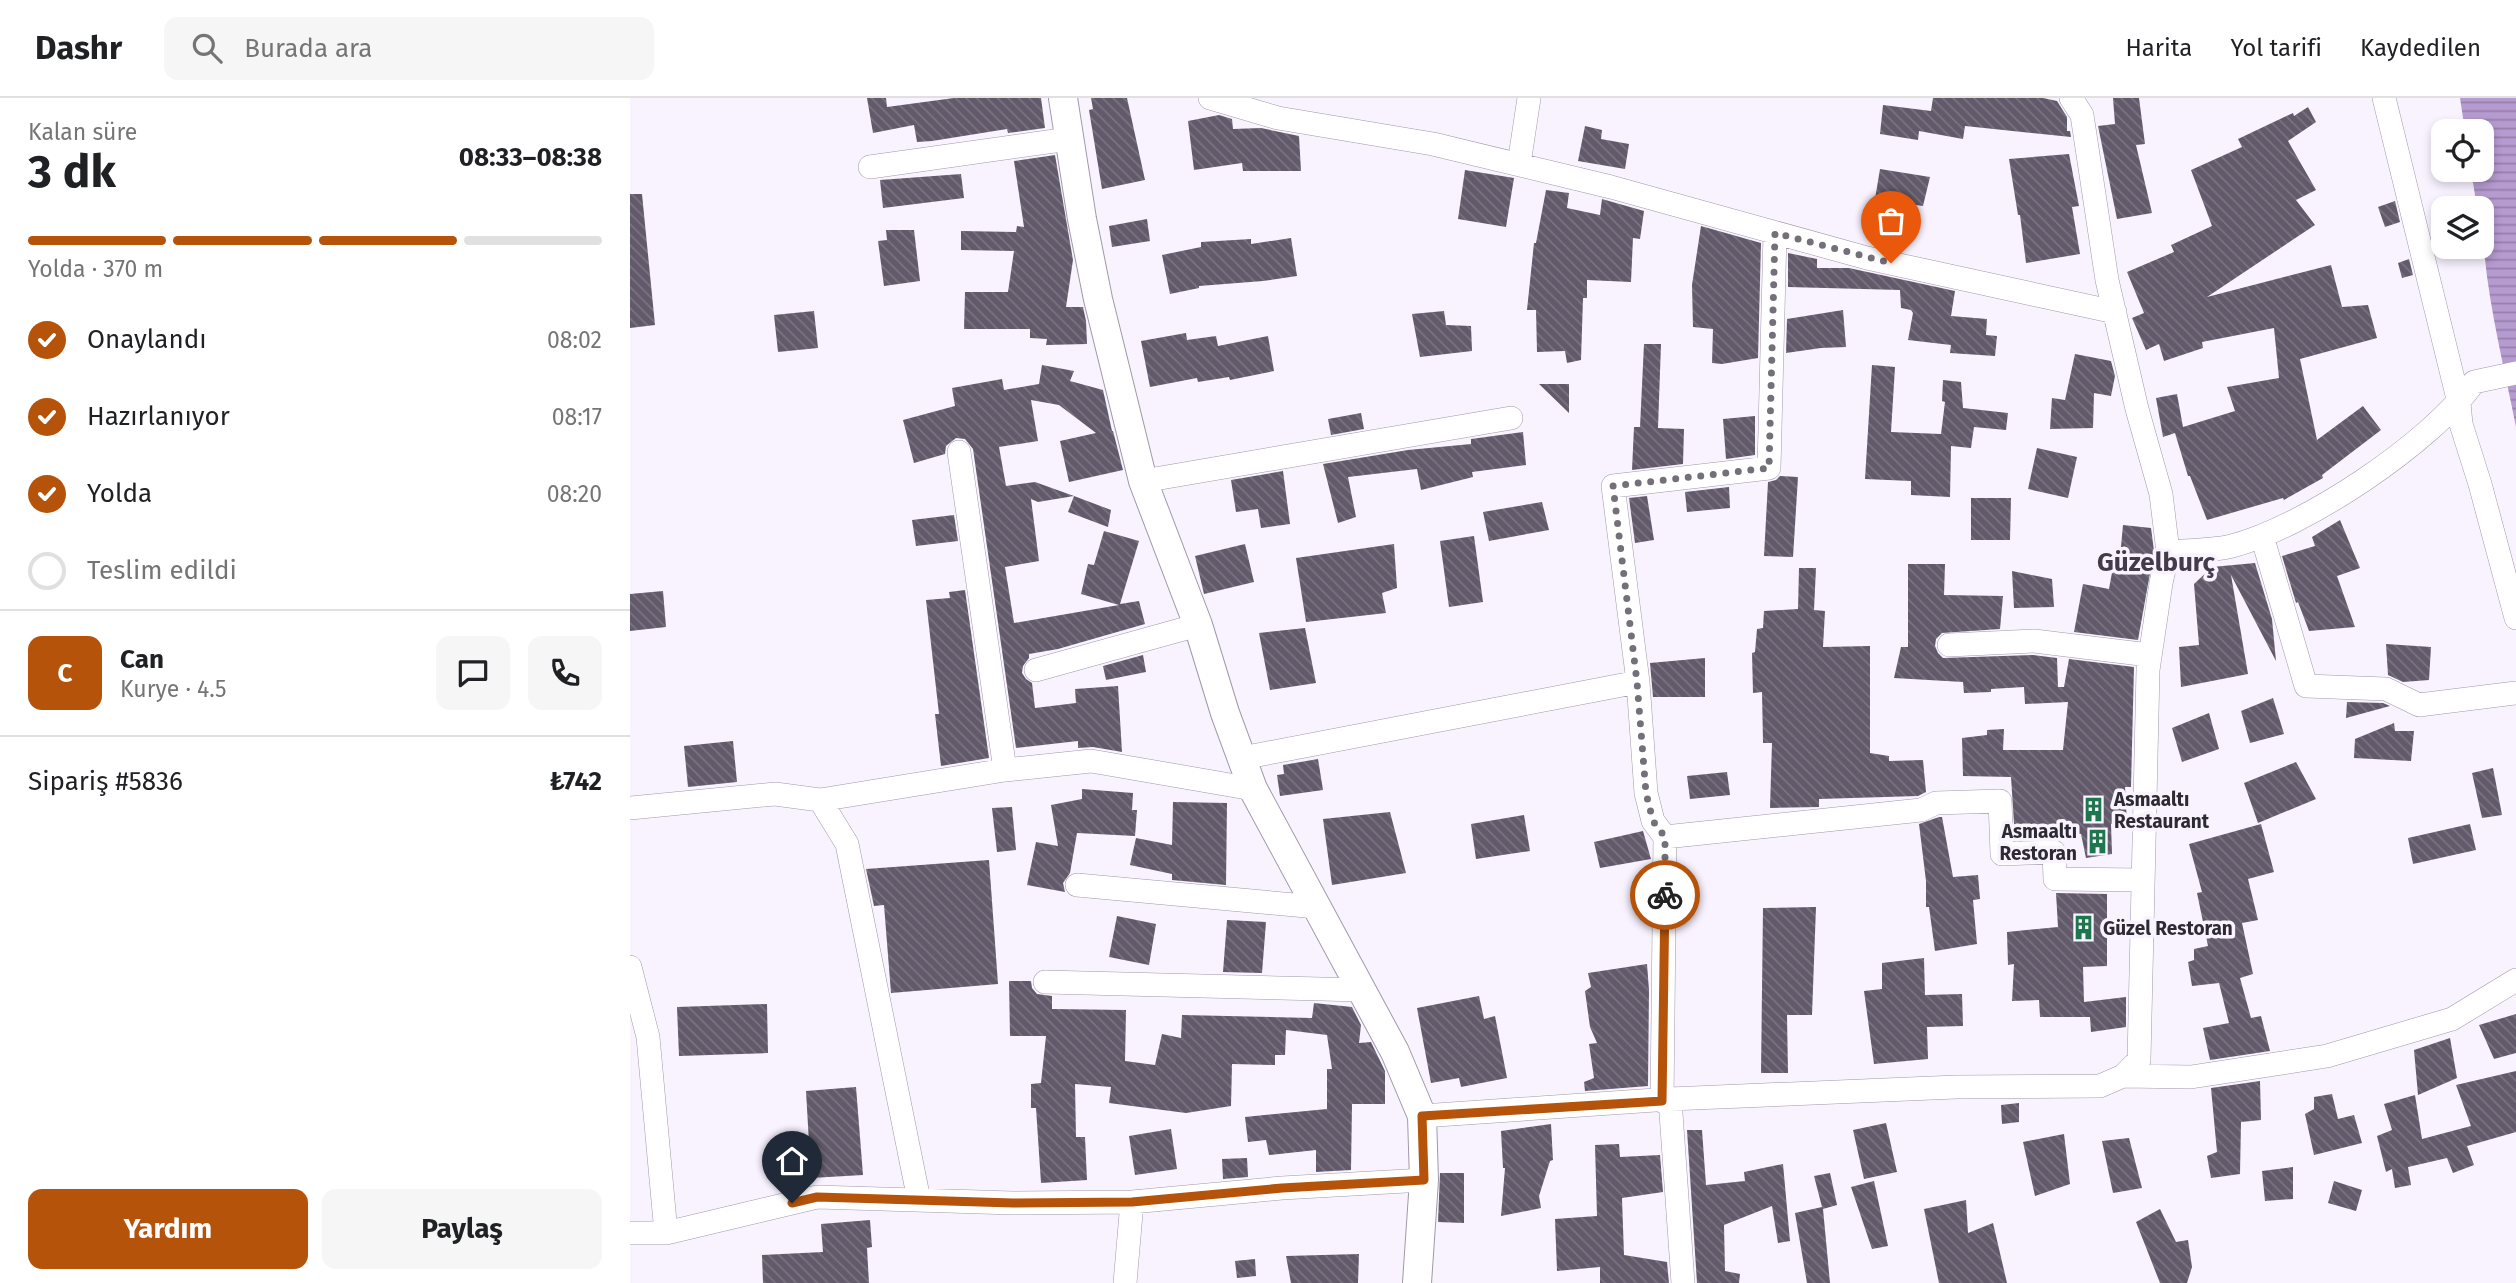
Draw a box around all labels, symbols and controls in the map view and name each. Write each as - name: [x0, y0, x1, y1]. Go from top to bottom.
- search box: [164, 17, 654, 80]
- text: Dashr: [35, 28, 122, 68]
- icon: search: [188, 29, 226, 67]
- text: Burada ara: [244, 33, 372, 64]
- text: Harita: [2125, 34, 2192, 62]
- text: Yol tarifi: [2230, 34, 2322, 62]
- text: Kaydedilen: [2360, 34, 2481, 62]
- text: Kalan süre: [28, 118, 137, 146]
- map controls: [2431, 119, 2494, 259]
- button: locate: [2431, 119, 2494, 182]
- text: 08:33–08:38: [459, 142, 602, 173]
- text: 3 dk: [28, 144, 116, 199]
- pin: [1861, 191, 1921, 263]
- button: layers: [2431, 196, 2494, 259]
- icon: bag: [1872, 202, 1910, 240]
- text: Yolda · 370 m: [28, 255, 163, 283]
- icon: check: [28, 321, 66, 359]
- text: Onaylandı: [87, 324, 207, 355]
- text: 08:02: [547, 326, 602, 354]
- icon: check: [28, 398, 66, 436]
- text: Hazırlanıyor: [87, 401, 230, 432]
- text: 08:17: [552, 403, 602, 431]
- icon: check: [28, 475, 66, 513]
- text: Yolda: [87, 478, 152, 509]
- text: 08:20: [547, 480, 602, 508]
- district label: Güzelburç: [2097, 547, 2215, 578]
- text: Teslim edildi: [87, 555, 237, 586]
- button: chat: [436, 636, 510, 710]
- button: phone: [528, 636, 602, 710]
- text: Can: [120, 644, 164, 675]
- text: C: [58, 658, 72, 689]
- text: Kurye · 4.5: [120, 675, 227, 703]
- text: Sipariş #5836: [28, 766, 183, 797]
- text: ₺742: [550, 766, 602, 797]
- place label: Asmaaltı Restaurant: [2113, 788, 2210, 833]
- building icon: Asmaaltı Restaurant: [2080, 796, 2108, 824]
- place label: Asmaaltı Restoran: [1999, 820, 2077, 865]
- building icon: Asmaaltı Restoran: [2083, 828, 2111, 856]
- courier: [1630, 860, 1700, 930]
- icon: bike: [1646, 876, 1684, 914]
- building icon: Güzel Restoran: [2069, 914, 2097, 942]
- place label: Güzel Restoran: [2103, 917, 2233, 940]
- pin: [762, 1131, 822, 1203]
- icon: home: [773, 1142, 811, 1180]
- button: Yardım: [28, 1189, 308, 1269]
- button: Paylaş: [322, 1189, 602, 1269]

